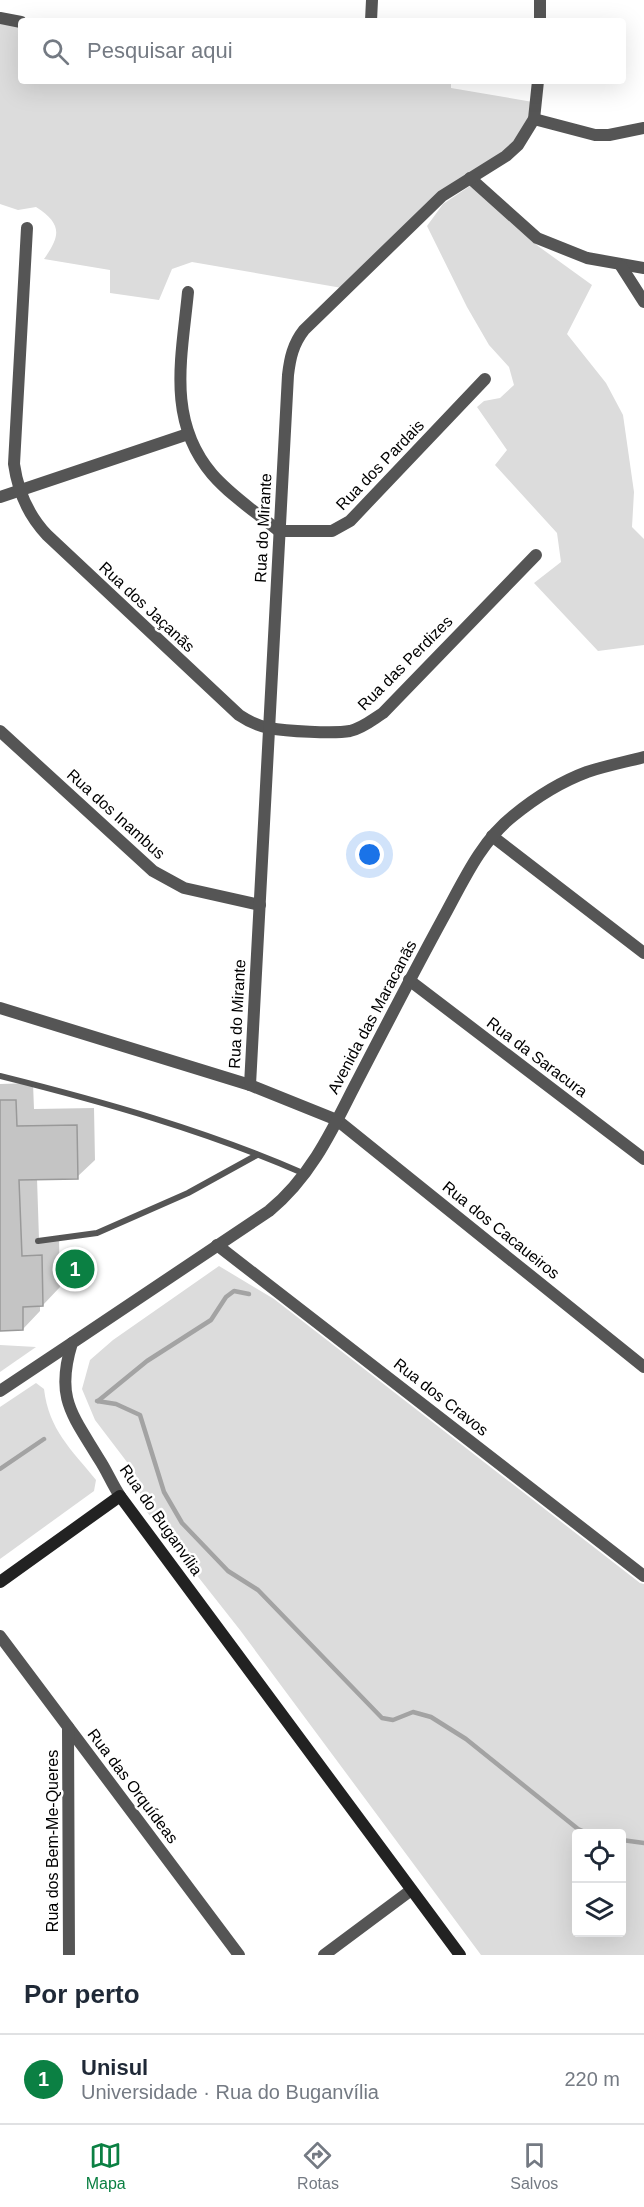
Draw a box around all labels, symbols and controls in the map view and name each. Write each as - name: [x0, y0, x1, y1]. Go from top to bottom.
- search box: [18, 18, 626, 84]
- icon: search: [39, 35, 72, 68]
- text: Pesquisar aqui: [87, 38, 233, 63]
- street label: Rua dos Pardais: [333, 417, 427, 513]
- street label: Rua do Mirante: [252, 473, 274, 583]
- street label: Rua dos Jaçanãs: [96, 559, 198, 655]
- street label: Rua das Perdizes: [354, 612, 456, 714]
- street label: Rua dos Inambus: [64, 766, 168, 862]
- your location: [355, 840, 384, 869]
- street label: Avenida das Maracanãs: [324, 937, 420, 1097]
- street label: Rua do Mirante: [226, 959, 248, 1069]
- street label: Rua da Saracura: [484, 1014, 590, 1100]
- street label: Rua dos Cacaueiros: [439, 1178, 563, 1282]
- pin: 1: [56, 1246, 94, 1292]
- street label: Rua dos Cravos: [391, 1355, 491, 1439]
- street label: Rua do Buganvília: [117, 1462, 206, 1579]
- street label: Rua das Orquídeas: [84, 1725, 182, 1847]
- street label: Rua dos Bem-Me-Queres: [44, 1750, 61, 1932]
- map controls: [572, 1829, 626, 1937]
- button: locate: [572, 1829, 626, 1883]
- button: layers: [572, 1883, 626, 1937]
- text: Por perto: [24, 1979, 140, 2009]
- text: Unisul: [81, 2055, 148, 2080]
- text: 1: [38, 2068, 49, 2090]
- text: 220 m: [564, 2068, 620, 2090]
- text: Universidade · Rua do Buganvília: [81, 2081, 379, 2103]
- tab: Mapa: [86, 2139, 126, 2193]
- tab: Rotas: [297, 2139, 339, 2193]
- tab: Salvos: [510, 2139, 558, 2193]

